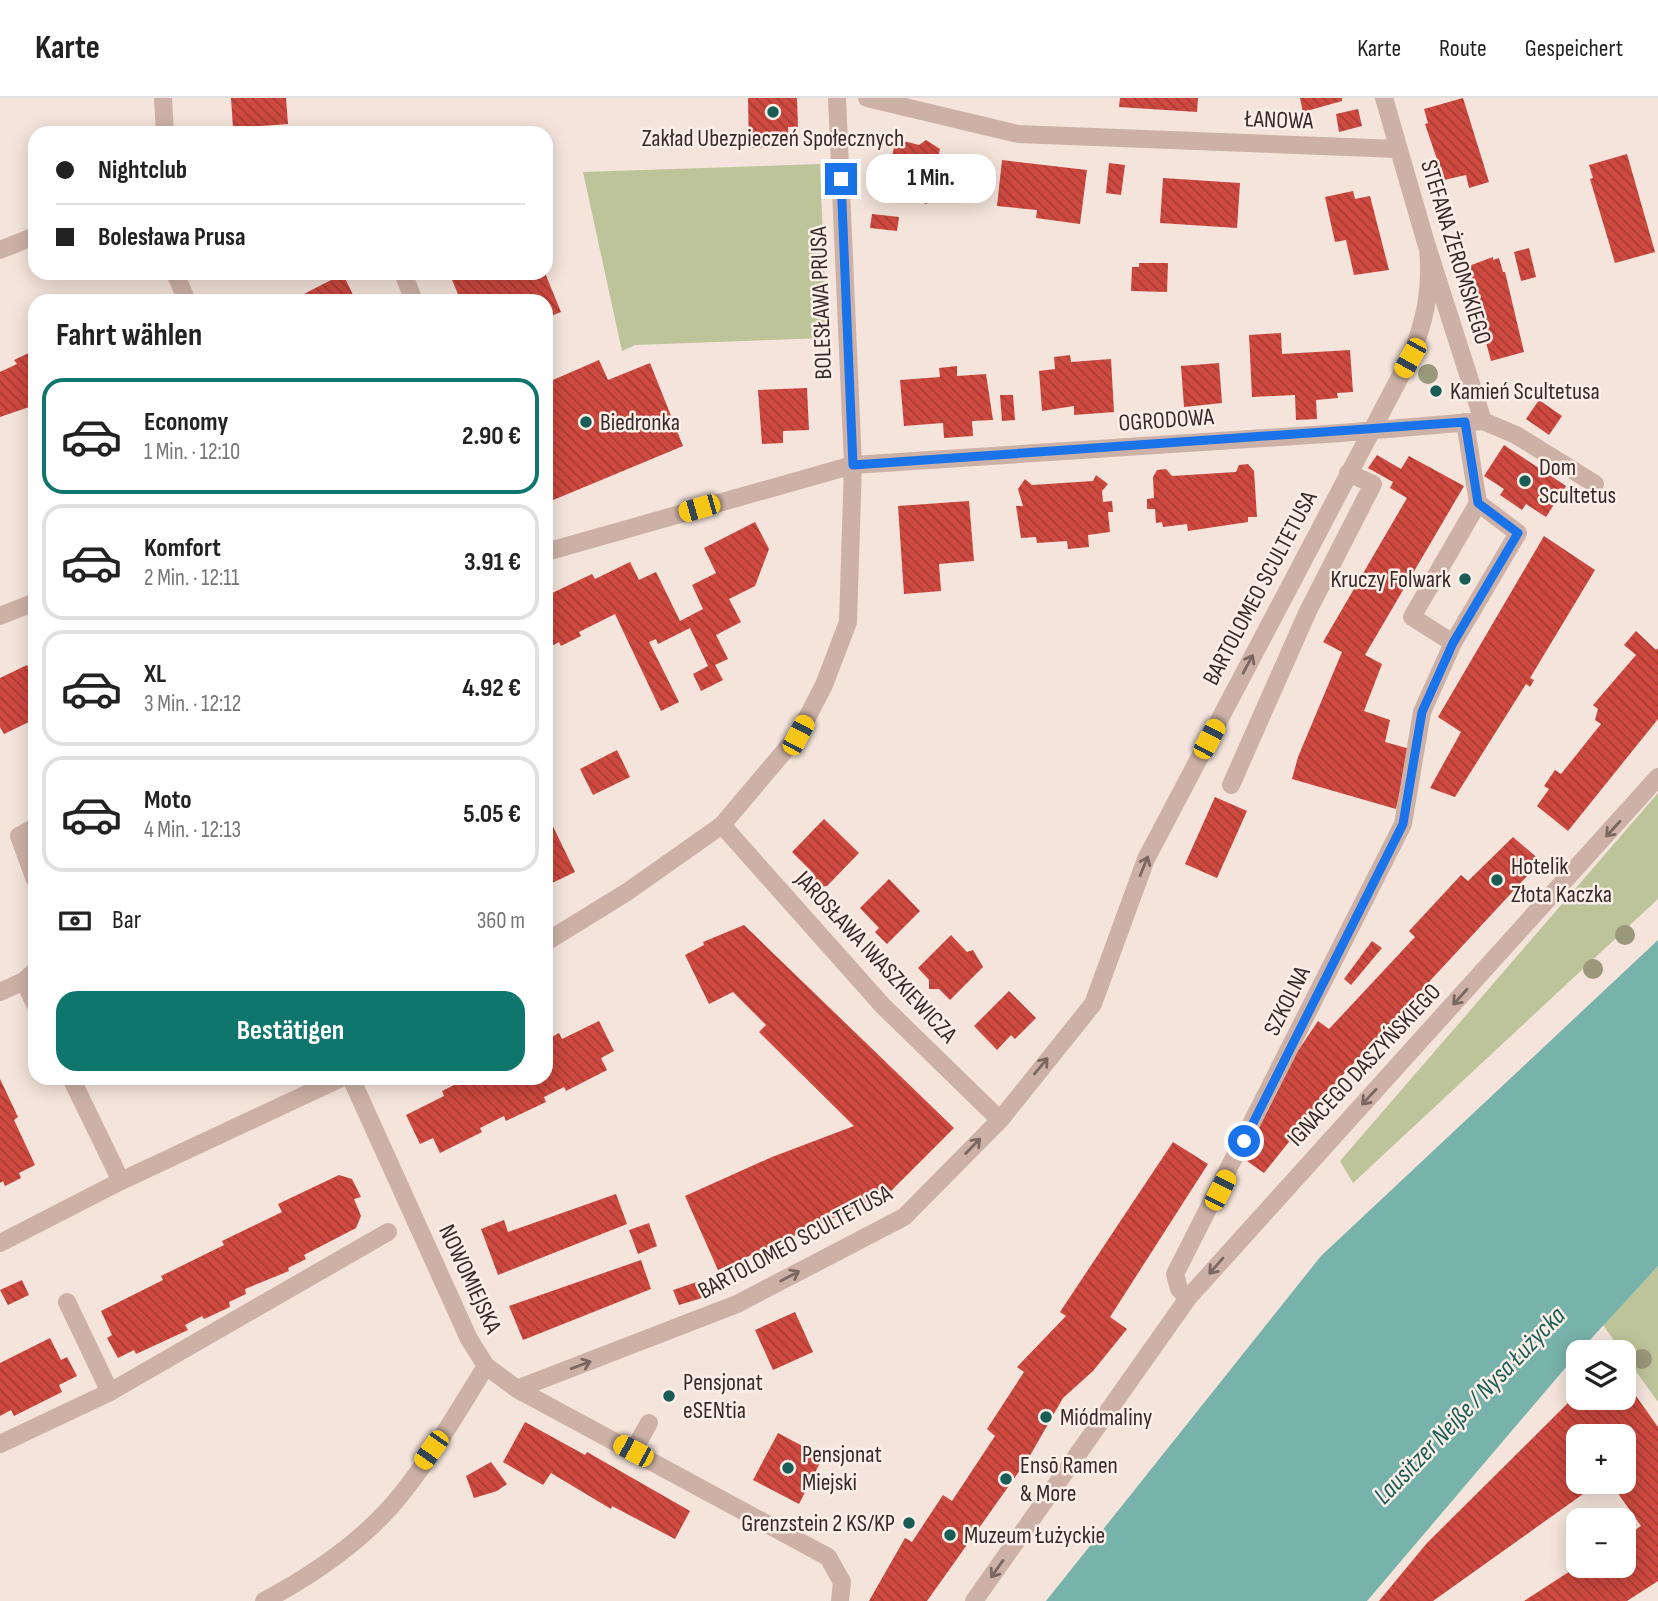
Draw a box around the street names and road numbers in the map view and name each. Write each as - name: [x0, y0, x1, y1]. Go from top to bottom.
- street label: ŁANOWA: [1243, 104, 1315, 136]
- street label: STEFANA ŻEROMSKIEGO: [1414, 156, 1498, 348]
- street label: BOLESŁAWA PRUSA: [804, 225, 838, 380]
- street label: OGRODOWA: [1117, 402, 1215, 438]
- street label: BARTOLOMEO SCULTETUSA: [1197, 485, 1324, 690]
- street label: JAROSŁAWA IWASZKIEWICZA: [788, 864, 964, 1049]
- street label: SZKOLNA: [1257, 961, 1317, 1041]
- street label: IGNACEGO DASZYŃSKIEGO: [1281, 978, 1447, 1152]
- street label: BARTOLOMEO SCULTETUSA: [693, 1178, 898, 1305]
- street label: NOWOMIEJSKA: [432, 1220, 508, 1339]

